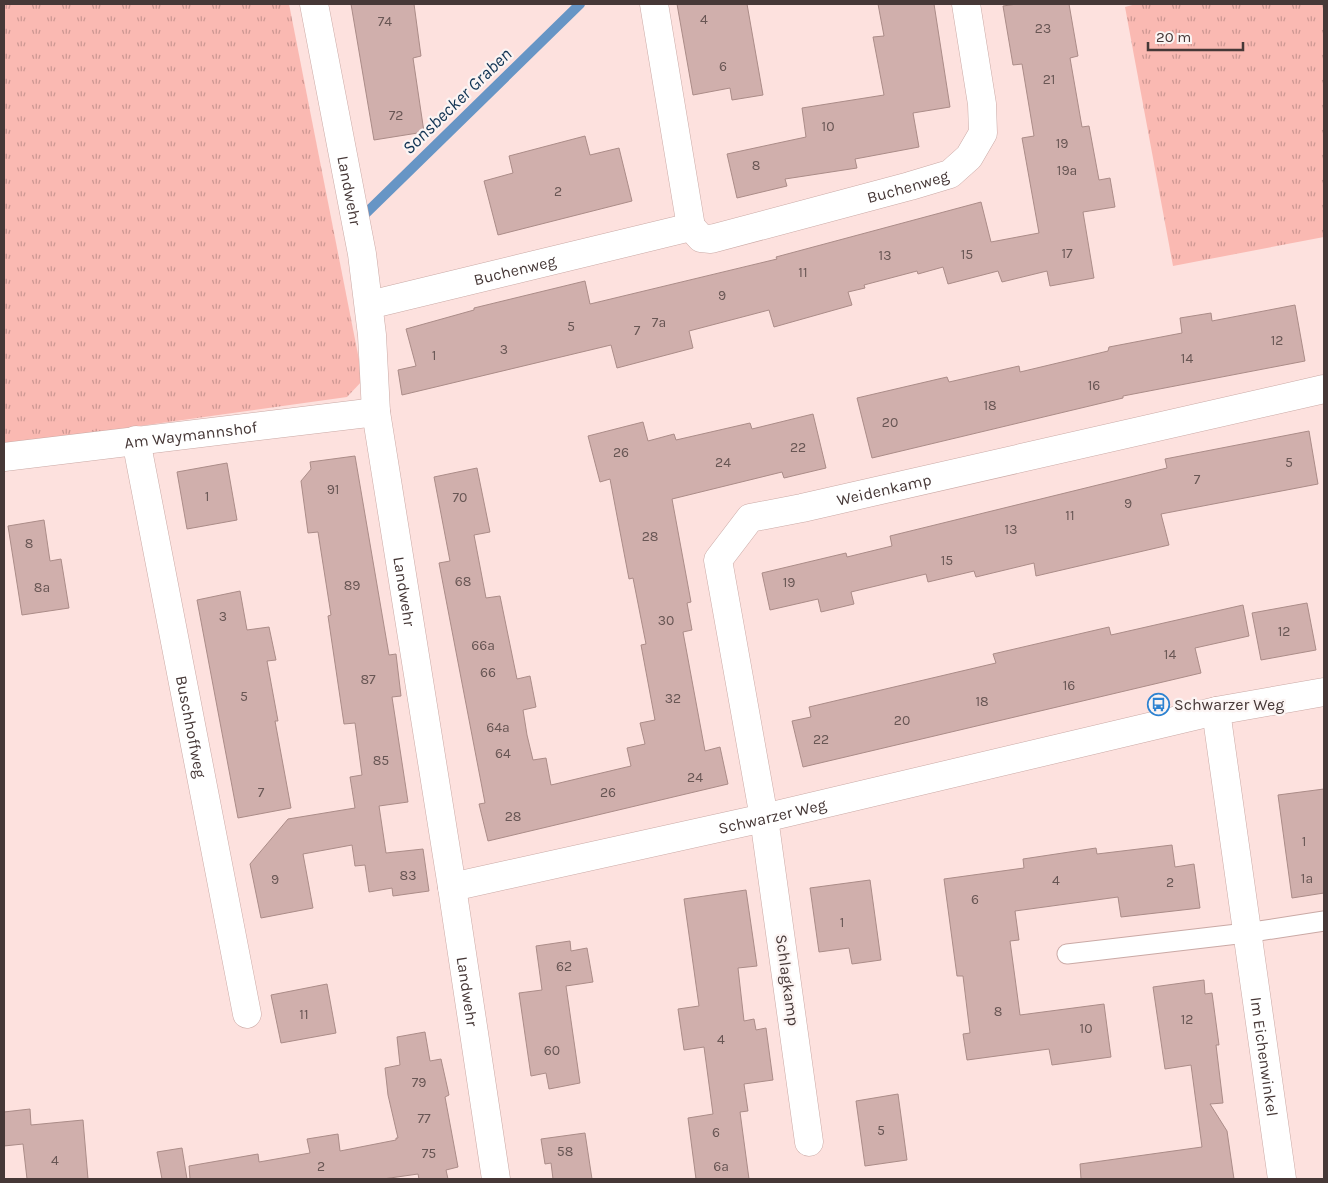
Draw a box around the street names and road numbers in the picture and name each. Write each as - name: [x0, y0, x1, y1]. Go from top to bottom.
- street label: Landwehr: [333, 154, 365, 227]
- street label: Buchenweg: [865, 166, 951, 207]
- street label: Buchenweg: [472, 251, 558, 289]
- street label: Am Waymannshof: [123, 417, 259, 452]
- street label: Weidenkamp: [835, 470, 933, 510]
- street label: Landwehr: [389, 555, 419, 628]
- street label: Buschhoffweg: [172, 674, 210, 780]
- street label: Schwarzer Weg: [716, 795, 828, 838]
- street label: Schlagkamp: [772, 933, 803, 1027]
- street label: Landwehr: [453, 955, 482, 1028]
- street label: Im Eichenwinkel: [1246, 996, 1282, 1118]

